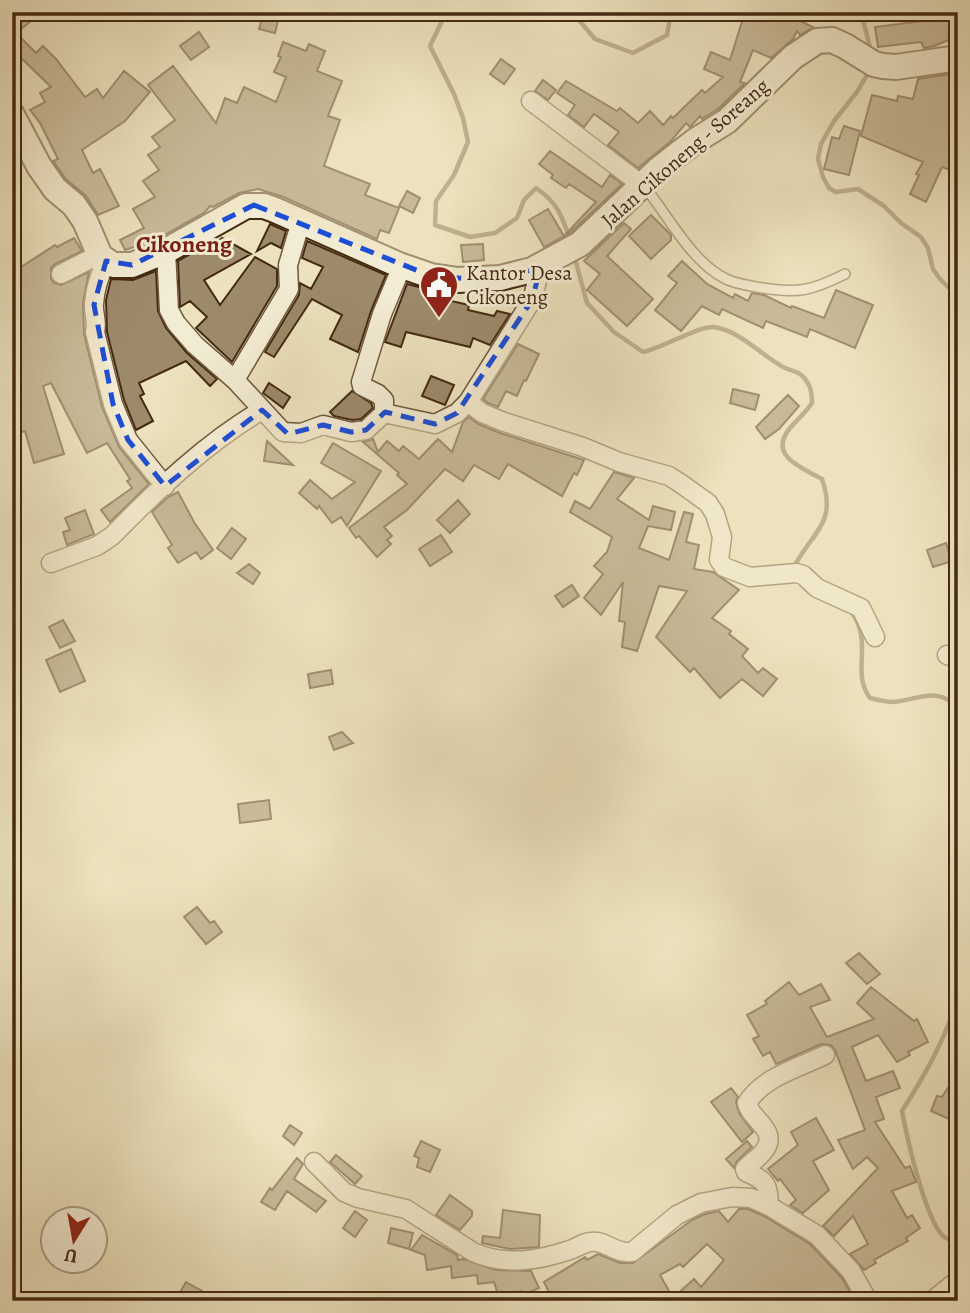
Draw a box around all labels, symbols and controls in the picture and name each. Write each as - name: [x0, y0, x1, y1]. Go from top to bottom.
- street label: Jalan Cikoneng - Soreang: [595, 72, 775, 234]
- district label: Cikoneng: [136, 228, 233, 260]
- place label: Kantor Desa Cikoneng: [466, 259, 572, 311]
- public building icon: Kantor Desa Cikoneng: [418, 264, 460, 319]
- north arrow: [38, 1204, 108, 1274]
- text: U: [62, 1242, 80, 1270]

